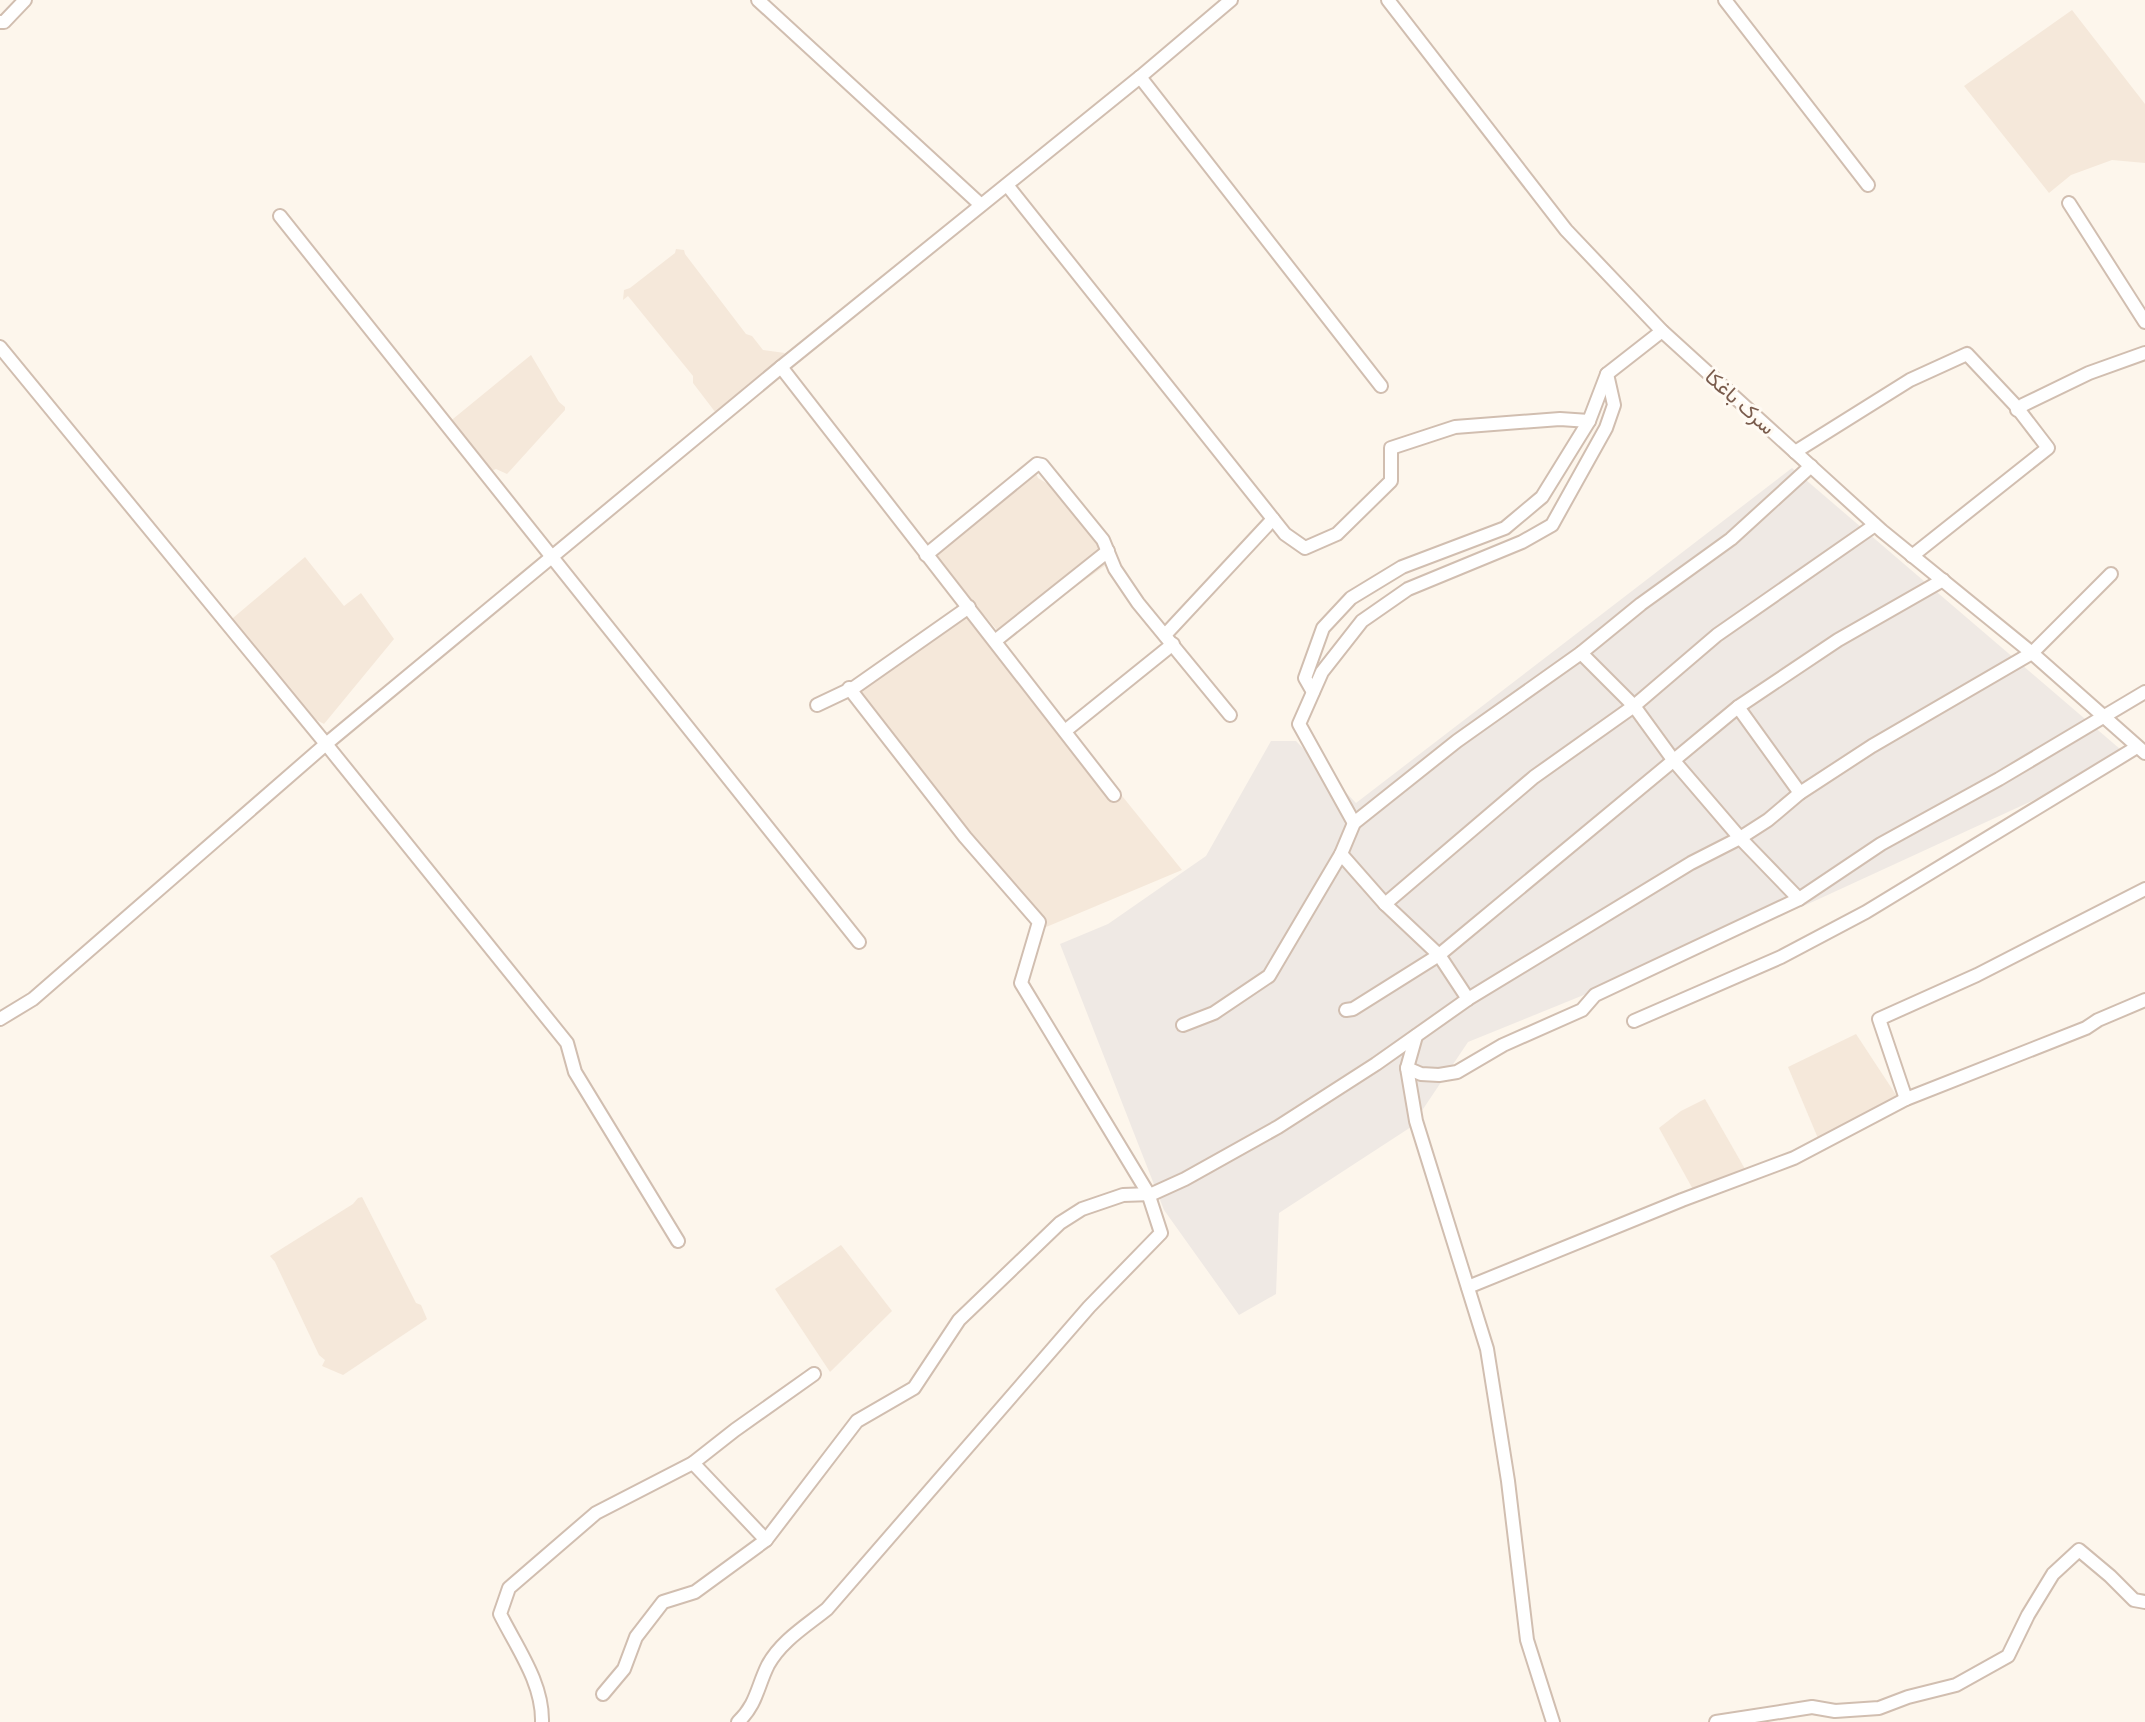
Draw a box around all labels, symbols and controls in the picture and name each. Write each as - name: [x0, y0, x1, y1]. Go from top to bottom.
- street label: سرک باغکا: [1699, 363, 1781, 441]

